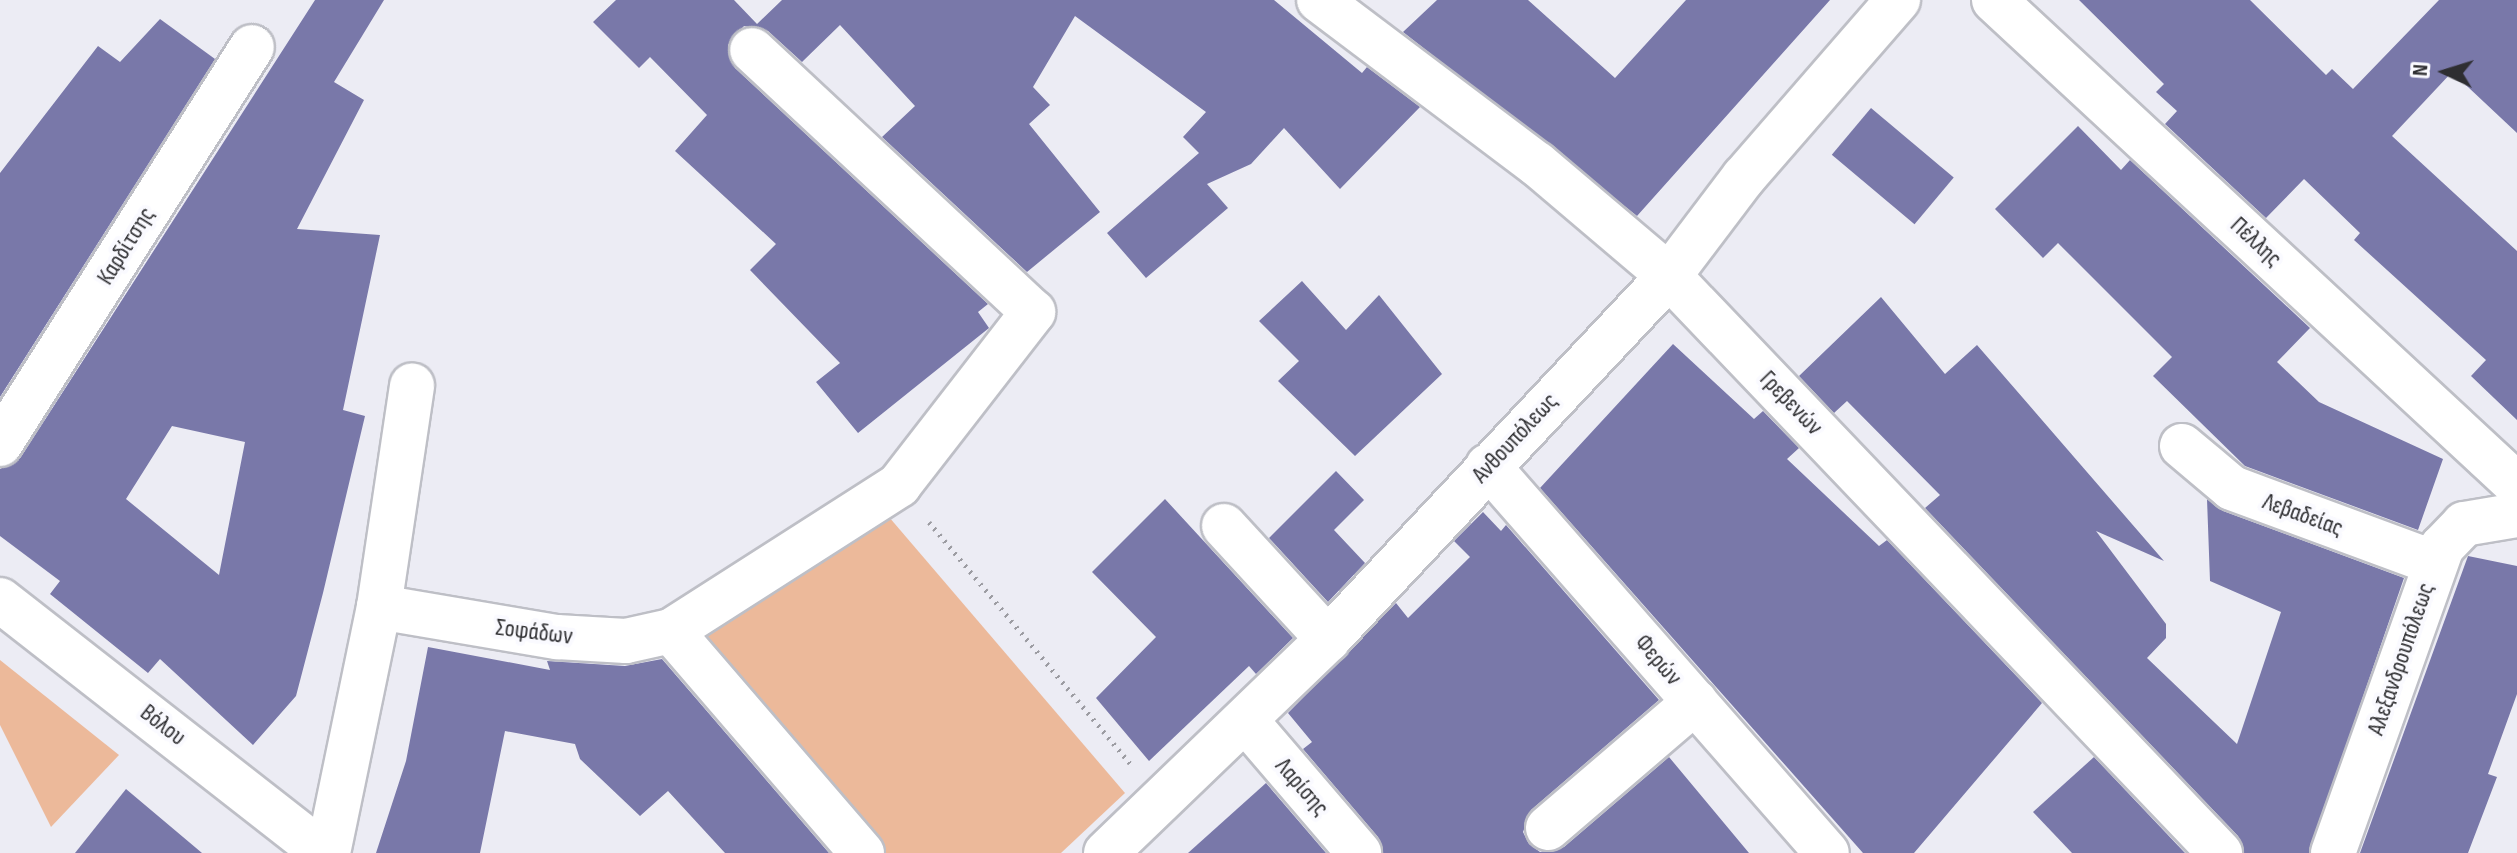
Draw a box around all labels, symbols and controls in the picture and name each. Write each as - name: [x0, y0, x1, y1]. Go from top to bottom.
- north arrow: [2405, 32, 2485, 112]
- text: N: [2407, 63, 2434, 77]
- street label: Καρδίτσης: [91, 202, 161, 290]
- street label: Πέλλης: [2224, 211, 2288, 273]
- street label: Γρεβενών: [1754, 365, 1828, 441]
- street label: Ανθουπόλεως: [1466, 387, 1564, 489]
- street label: Λεβαδείας: [2259, 487, 2347, 543]
- street label: Αλεξανδρουπόλεως: [2362, 579, 2440, 739]
- street label: Σοφάδων: [494, 613, 574, 651]
- street label: Φερών: [1628, 629, 1688, 691]
- street label: Βόλου: [134, 698, 192, 752]
- street label: Λαρίσης: [1269, 752, 1335, 822]

